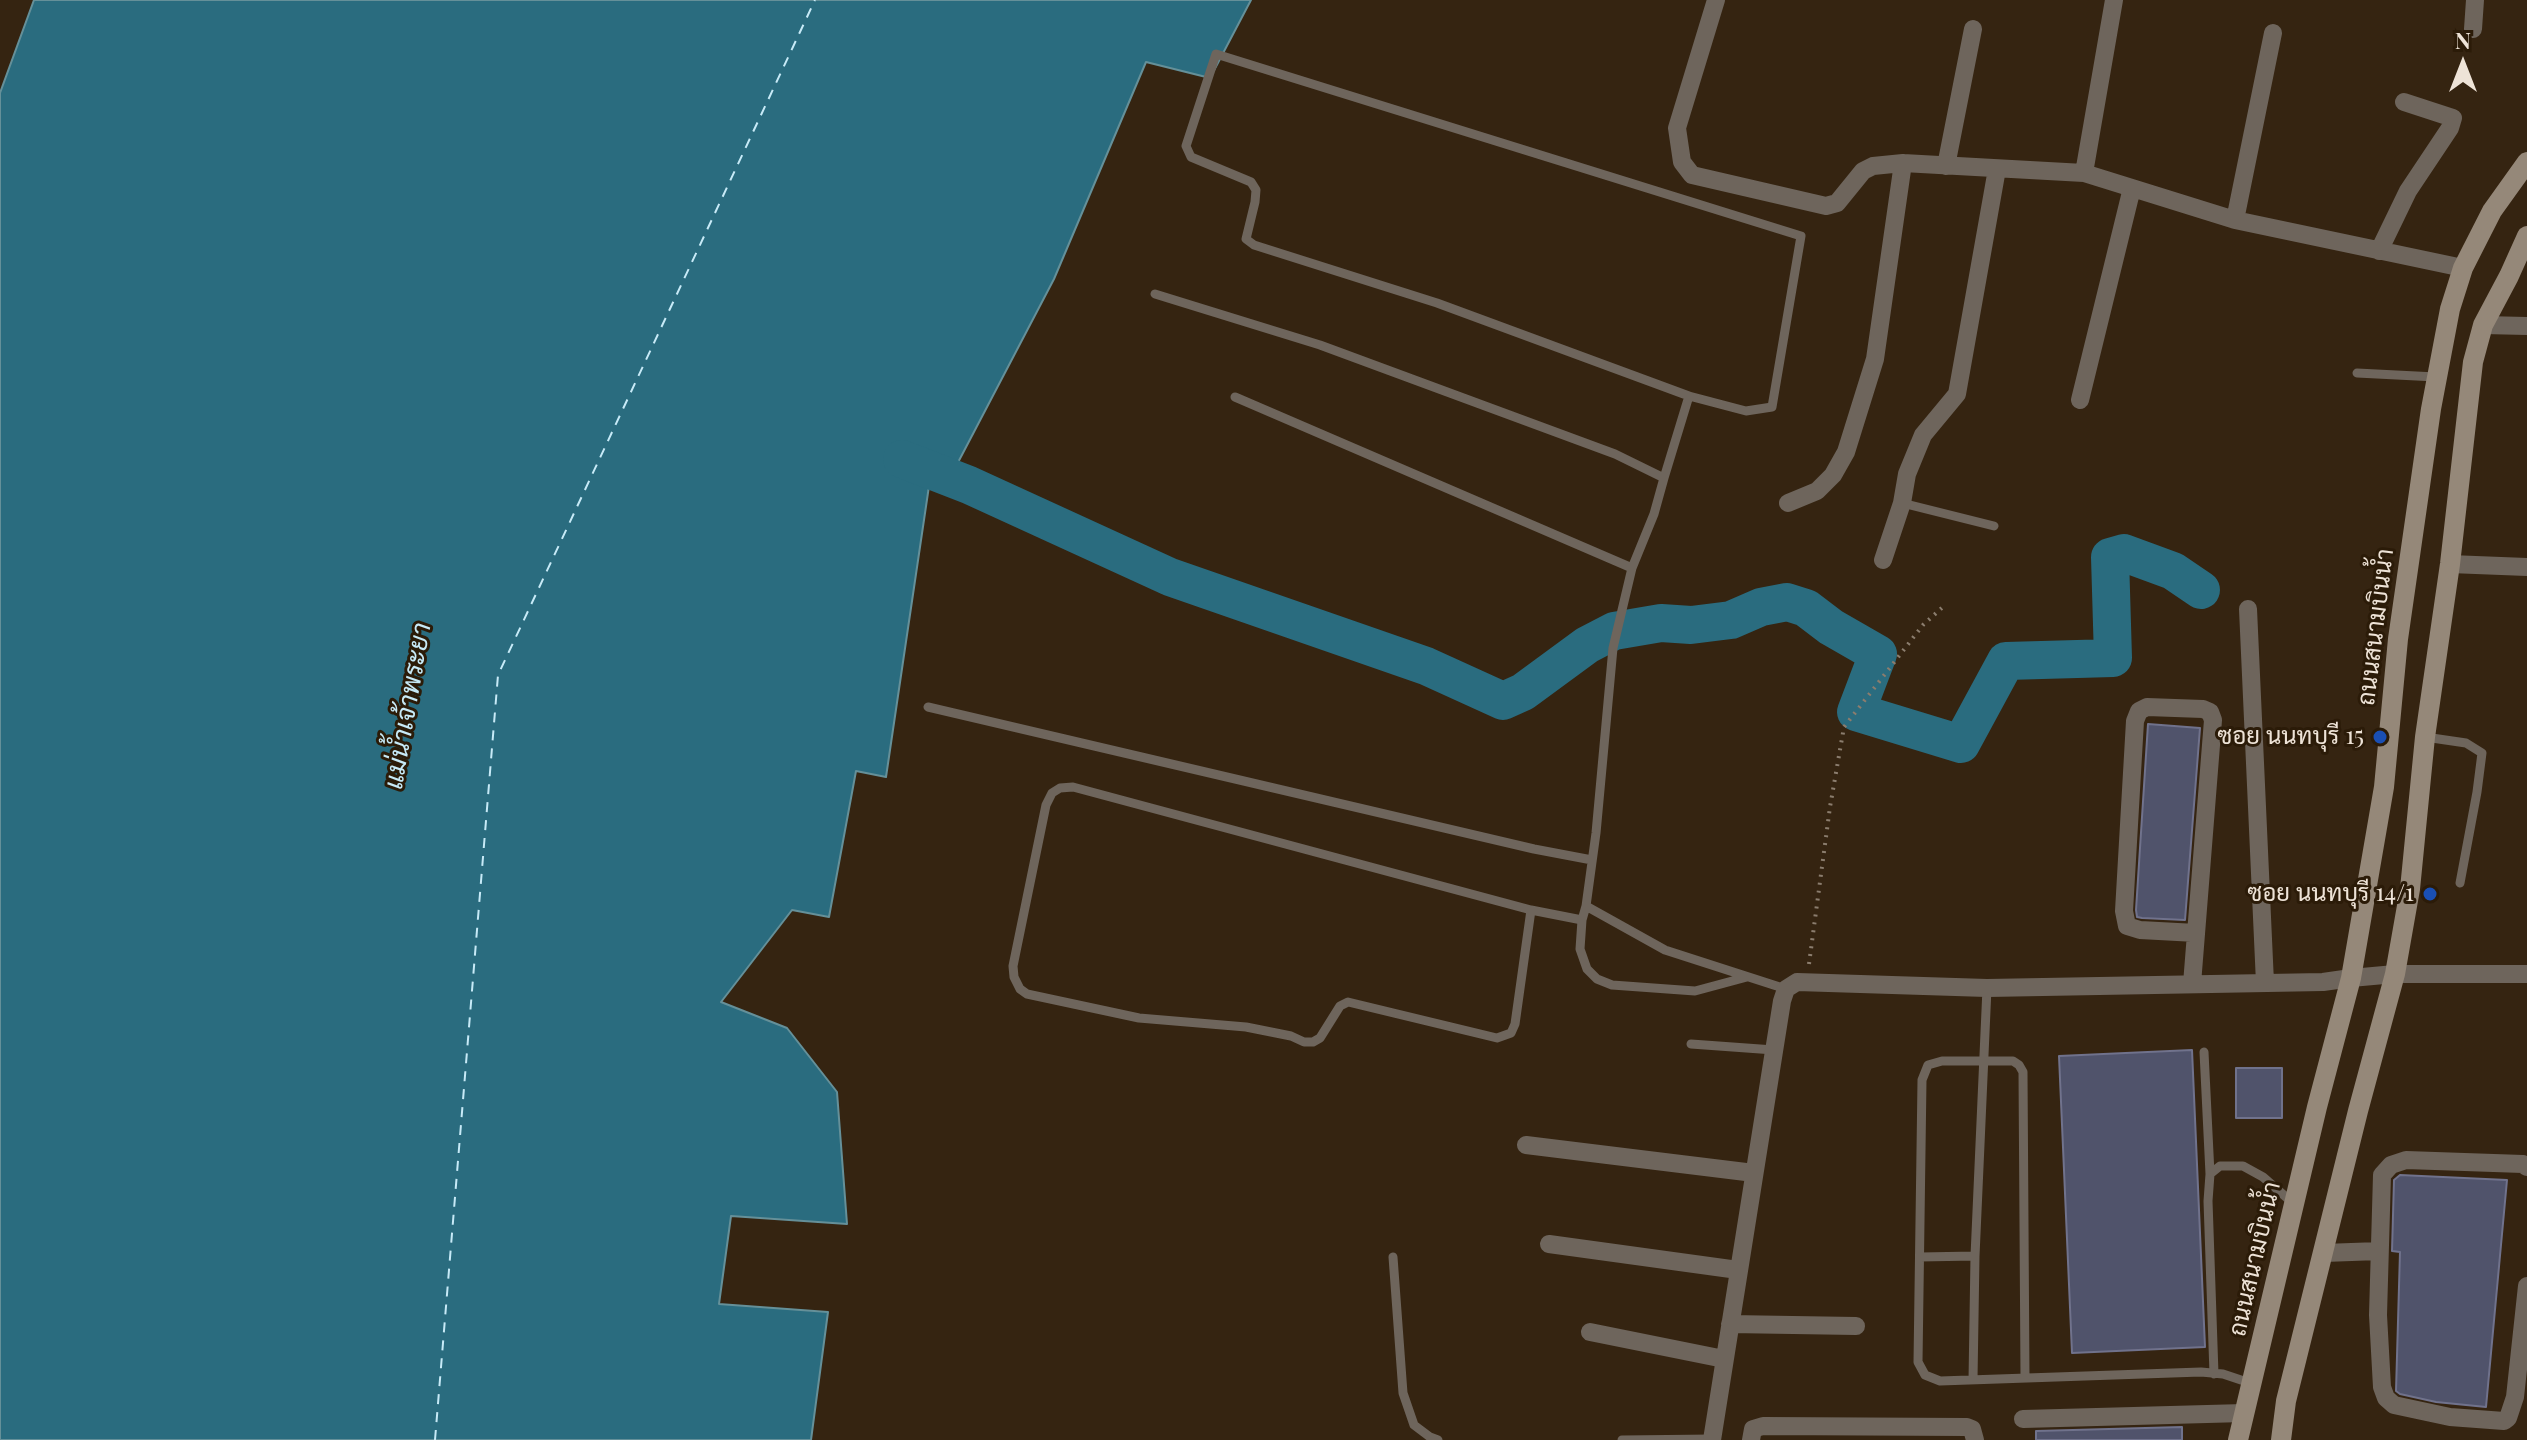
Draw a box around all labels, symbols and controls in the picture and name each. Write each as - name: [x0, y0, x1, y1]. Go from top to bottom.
- north arrow: [2423, 24, 2503, 104]
- text: N: [2455, 25, 2471, 55]
- street label: ถนนสนามบินน้ำ: [2352, 547, 2400, 707]
- water label: แม่น้ำเจ้าพระยา: [378, 621, 438, 791]
- place label: ซอย นนทบุรี 15: [2217, 723, 2364, 751]
- marker: ซอย นนทบุรี 15: [2371, 728, 2389, 746]
- place label: ซอย นนทบุรี 14/1: [2247, 880, 2414, 908]
- marker: ซอย นนทบุรี 14/1: [2421, 885, 2439, 903]
- street label: ถนนสนามบินน้ำ: [2223, 1179, 2287, 1339]

